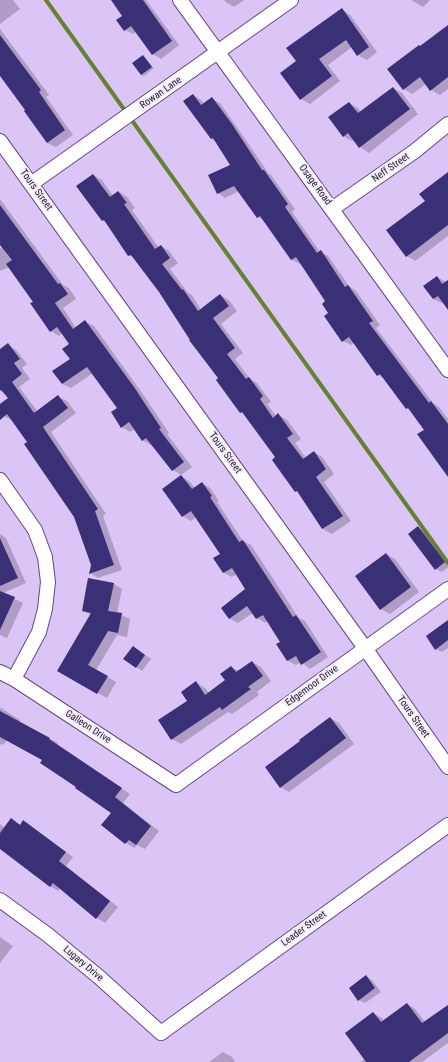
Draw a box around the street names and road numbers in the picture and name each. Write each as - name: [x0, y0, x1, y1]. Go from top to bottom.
- street label: Rowan Lane: [138, 74, 184, 112]
- street label: Neff Street: [370, 151, 412, 185]
- street label: Osage Road: [296, 162, 334, 208]
- street label: Tours Street: [17, 167, 55, 213]
- street label: Tours Street: [206, 430, 244, 476]
- street label: Edgemoor Drive: [283, 663, 341, 709]
- street label: Tours Street: [394, 694, 432, 740]
- street label: Galleon Drive: [63, 708, 113, 746]
- street label: Leader Street: [279, 909, 329, 949]
- street label: Lugary Drive: [61, 944, 105, 984]

